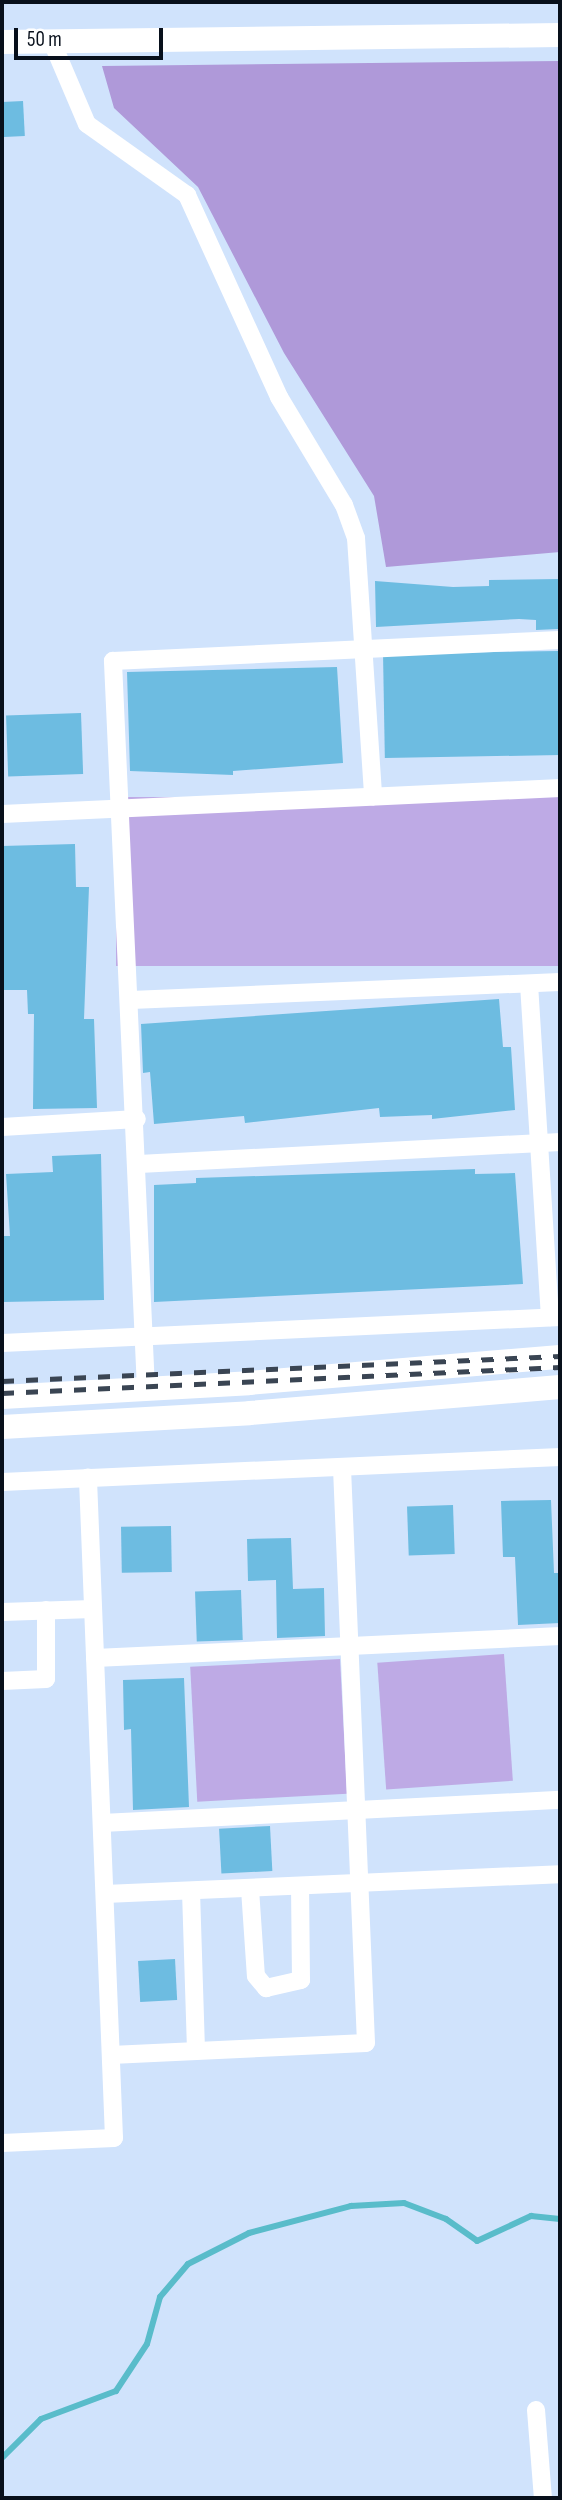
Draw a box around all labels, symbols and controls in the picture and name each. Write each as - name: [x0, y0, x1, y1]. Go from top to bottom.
- scale bar: [18, 14, 166, 58]
- text: 50 m: [27, 27, 62, 52]

